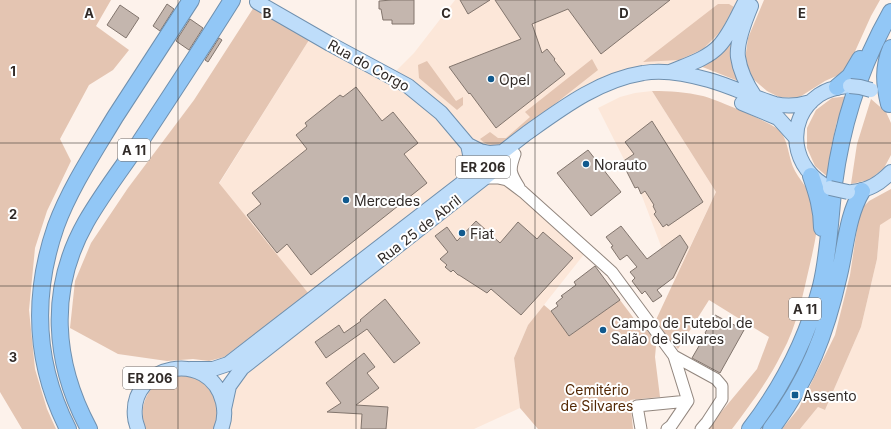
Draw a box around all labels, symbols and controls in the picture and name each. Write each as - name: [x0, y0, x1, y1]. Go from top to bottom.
- text: A: [84, 5, 94, 21]
- text: B: [263, 5, 272, 21]
- text: C: [441, 5, 451, 21]
- text: D: [619, 5, 629, 21]
- text: E: [798, 5, 806, 21]
- street label: Rua do Corgo: [325, 36, 413, 94]
- text: 1: [10, 63, 16, 79]
- place label: Opel: [499, 71, 530, 88]
- marker: Opel: [486, 74, 496, 84]
- road number: A 11: [118, 139, 150, 161]
- road number: ER 206: [456, 156, 510, 178]
- place label: Norauto: [594, 156, 647, 173]
- marker: Norauto: [581, 159, 591, 169]
- street label: Rua 25 de Abril: [374, 191, 464, 267]
- place label: Mercedes: [354, 192, 420, 209]
- marker: Mercedes: [341, 195, 351, 205]
- text: 2: [9, 206, 17, 222]
- place label: Fiat: [470, 225, 495, 242]
- marker: Fiat: [457, 228, 467, 238]
- road number: A 11: [789, 298, 821, 320]
- place label: Campo de Futebol de Salão de Silvares: [611, 314, 753, 347]
- marker: Campo de Futebol de Salão de Silvares: [598, 325, 608, 335]
- text: 3: [9, 349, 17, 365]
- road number: ER 206: [123, 367, 177, 389]
- park label: Cemitério de Silvares: [561, 381, 633, 414]
- place label: Assento: [803, 387, 857, 404]
- marker: Assento: [790, 390, 800, 400]

